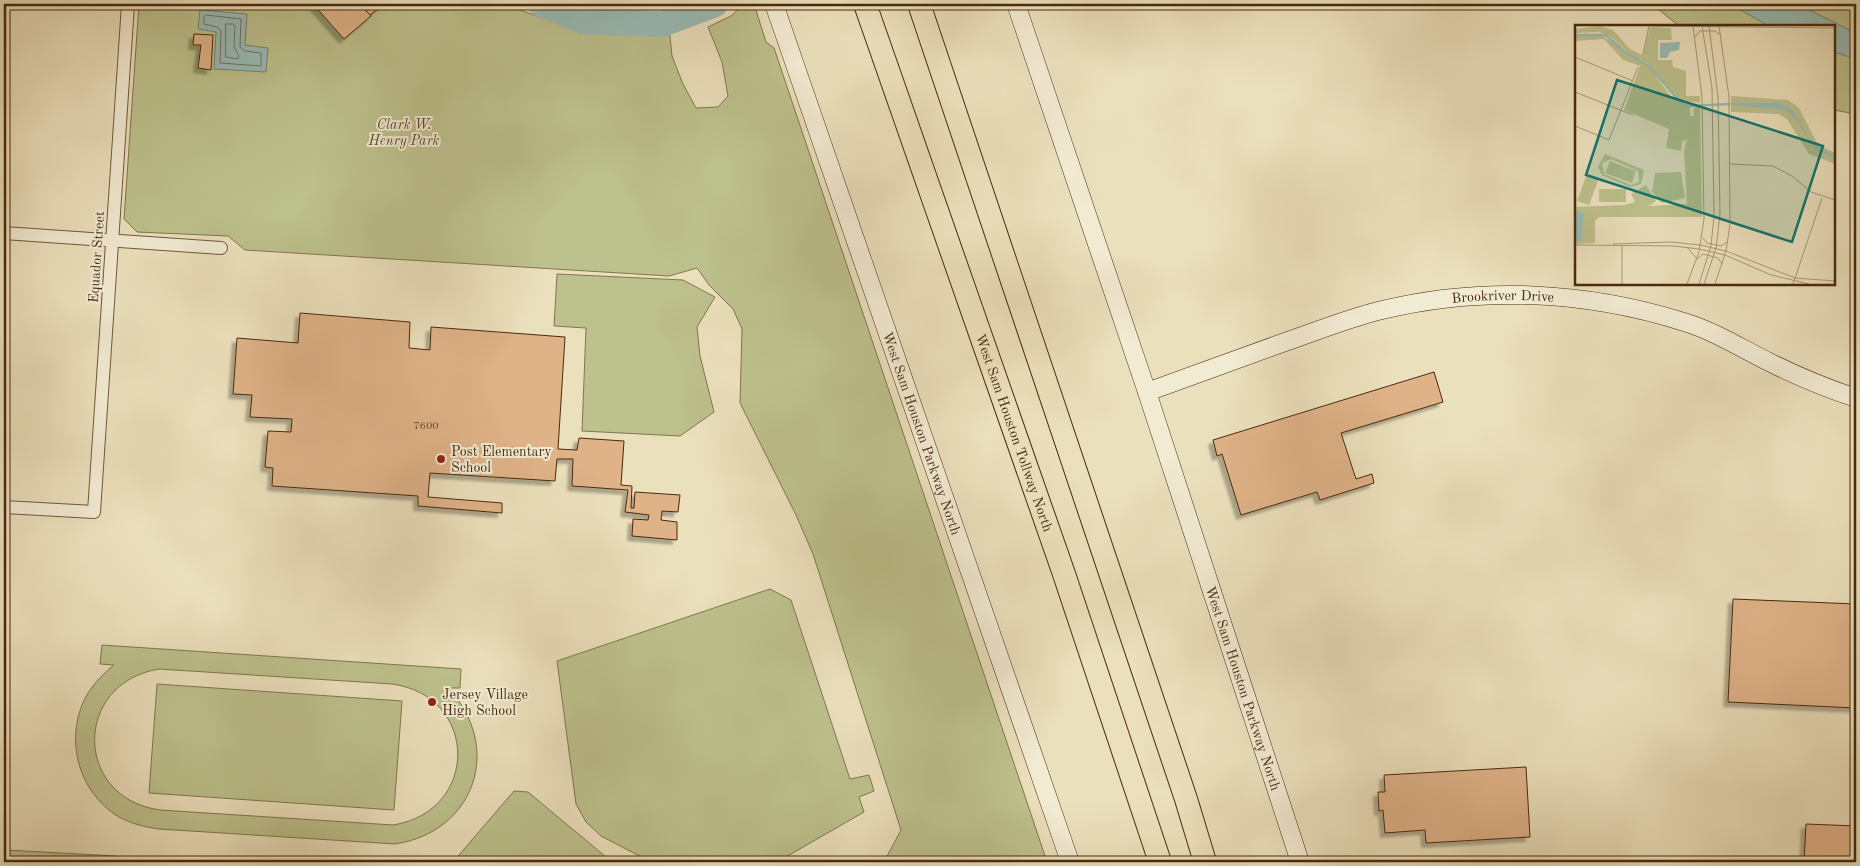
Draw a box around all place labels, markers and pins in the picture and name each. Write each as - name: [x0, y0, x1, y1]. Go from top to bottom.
- place label: Post Elementary School: [451, 445, 552, 475]
- marker: Post Elementary School: [435, 453, 447, 465]
- place label: Jersey Village High School: [442, 688, 528, 718]
- marker: Jersey Village High School: [426, 696, 438, 708]

